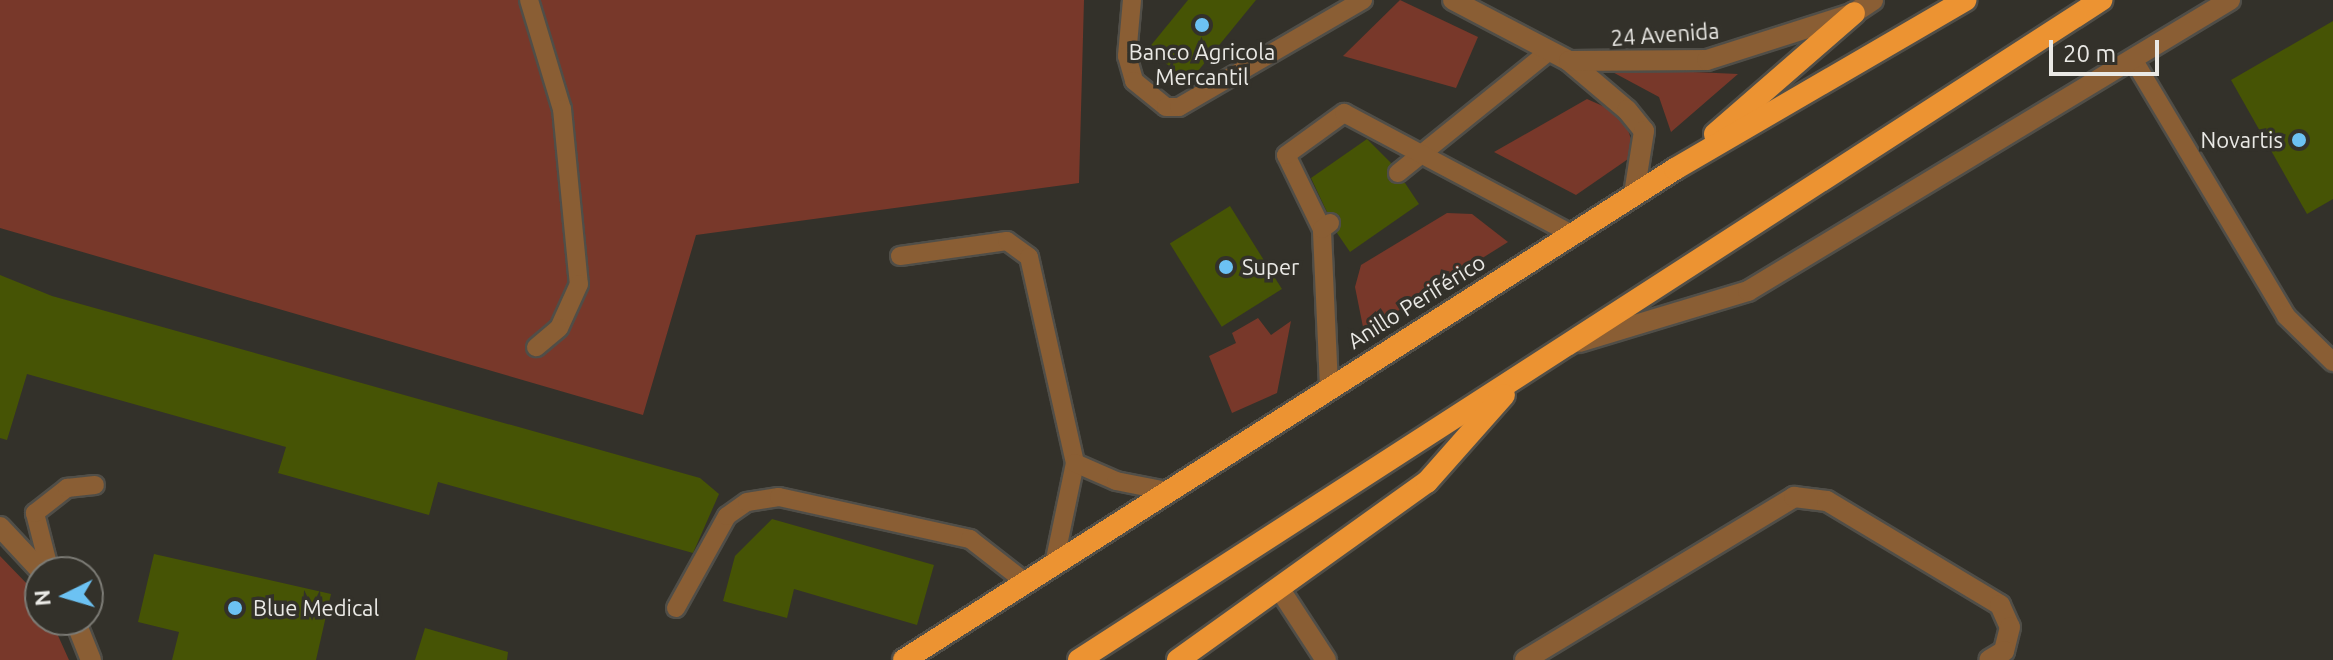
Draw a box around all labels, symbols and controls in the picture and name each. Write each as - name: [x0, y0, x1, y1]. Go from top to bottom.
- marker: Banco Agricola Mercantil: [1193, 16, 1211, 34]
- street label: 24 Avenida: [1610, 17, 1720, 51]
- scale bar: [2053, 24, 2163, 74]
- place label: Banco Agricola Mercantil: [1129, 38, 1275, 90]
- text: 20 m: [2063, 40, 2116, 67]
- place label: Novartis: [2201, 127, 2283, 153]
- marker: Novartis: [2290, 131, 2308, 149]
- street label: Anillo Periférico: [1342, 248, 1490, 354]
- place label: Super: [1242, 254, 1299, 280]
- marker: Super: [1217, 258, 1235, 276]
- north arrow: [24, 556, 104, 636]
- text: N: [28, 589, 55, 607]
- place label: Blue Medical: [253, 595, 379, 621]
- marker: Blue Medical: [224, 597, 246, 619]

